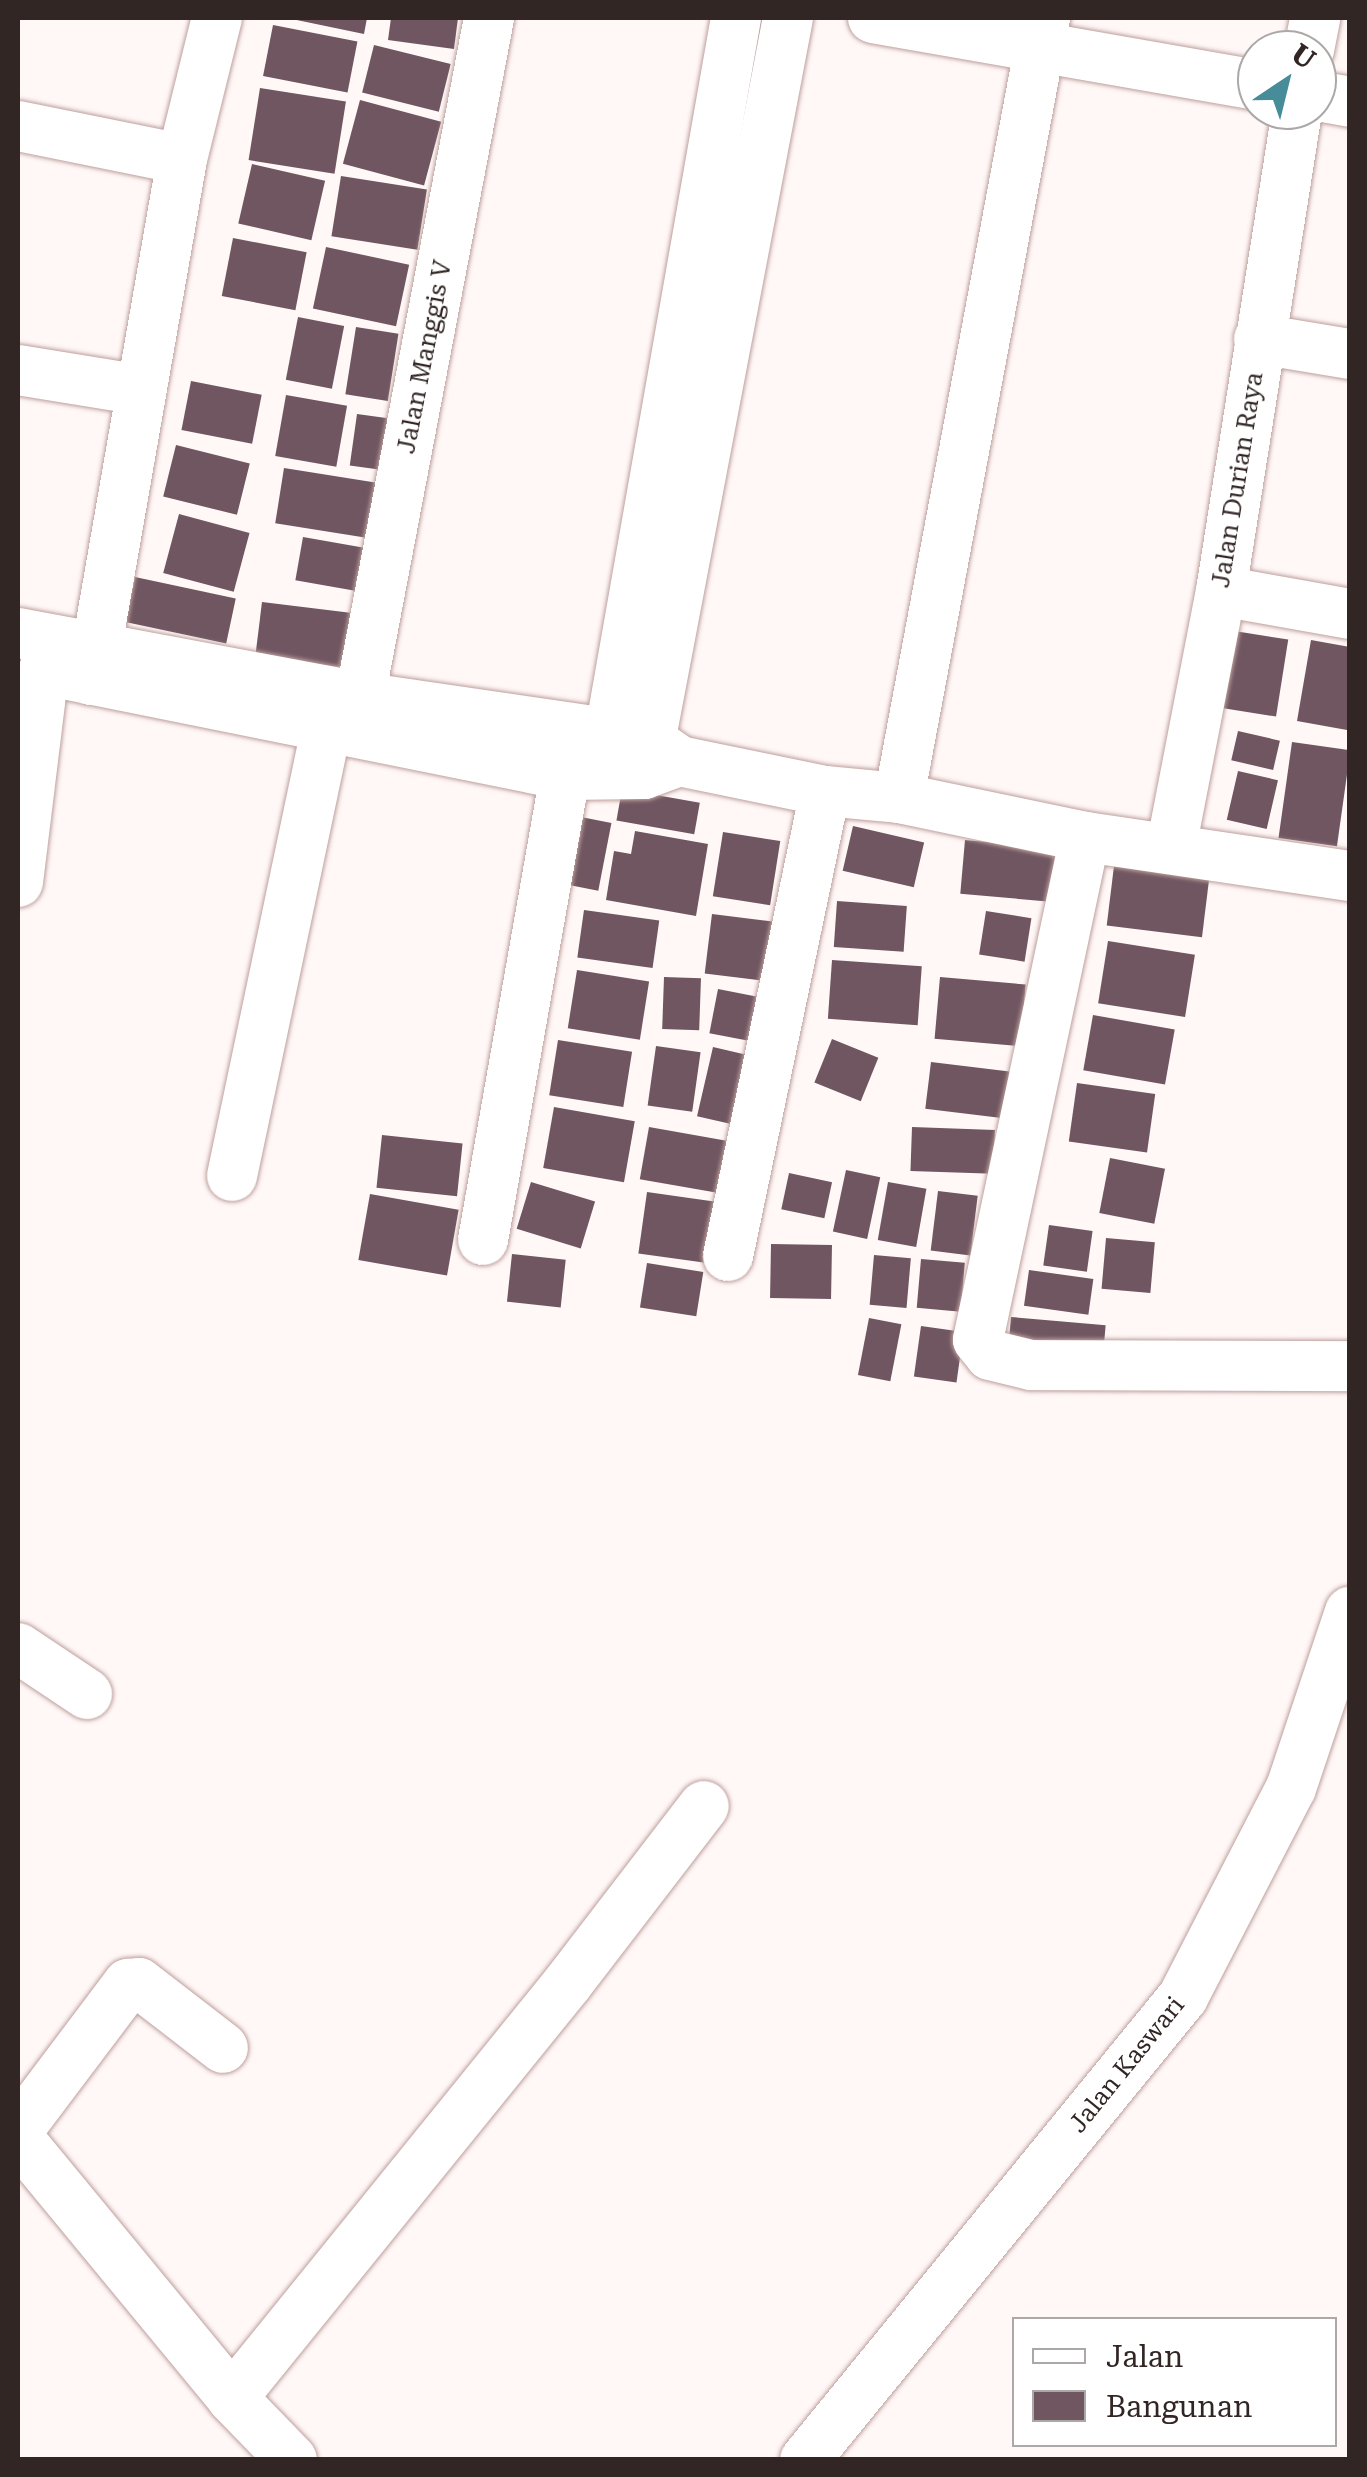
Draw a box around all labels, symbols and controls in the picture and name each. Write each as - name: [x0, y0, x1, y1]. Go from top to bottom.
- north arrow: [1237, 30, 1337, 130]
- text: U: [1285, 37, 1322, 76]
- street label: Jalan Manggis V: [392, 258, 458, 456]
- street label: Jalan Durian Raya: [1206, 370, 1270, 590]
- street label: Jalan Kaswari: [1063, 1991, 1191, 2139]
- legend: [1012, 2317, 1337, 2447]
- text: Jalan: [1106, 2339, 1183, 2374]
- text: Bangunan: [1106, 2389, 1252, 2424]

